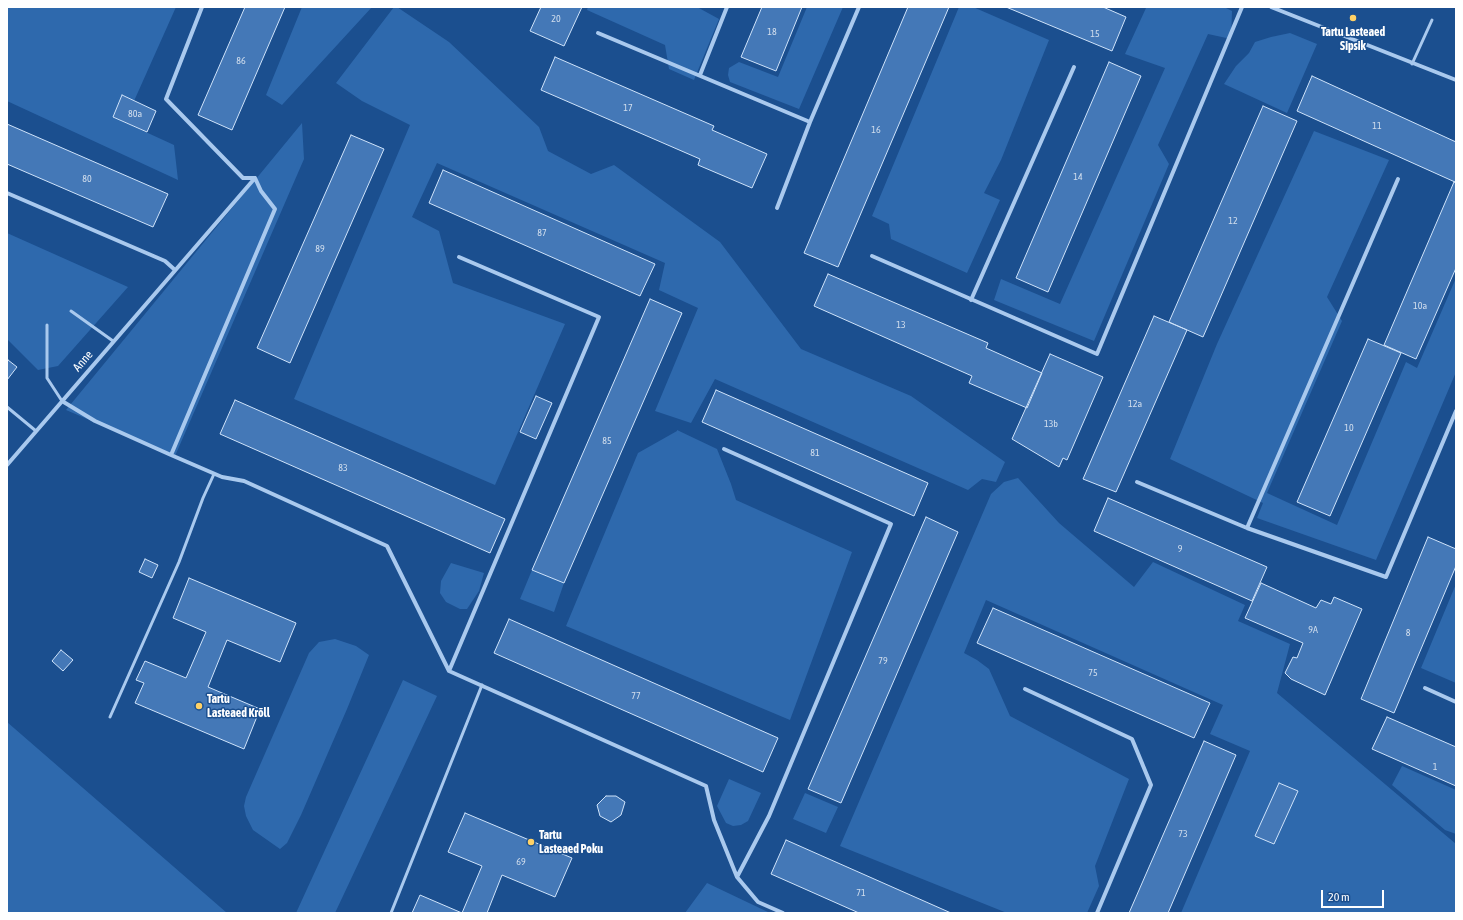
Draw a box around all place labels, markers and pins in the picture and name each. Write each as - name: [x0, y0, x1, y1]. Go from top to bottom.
- marker: Tartu Lasteaed Sipsik: [1348, 13, 1358, 23]
- place label: Tartu Lasteaed Sipsik: [1321, 25, 1385, 53]
- place label: Tartu Lasteaed Krõll: [207, 692, 270, 720]
- marker: Tartu Lasteaed Krõll: [194, 701, 204, 711]
- place label: Tartu Lasteaed Poku: [539, 828, 603, 856]
- marker: Tartu Lasteaed Poku: [526, 837, 536, 847]

